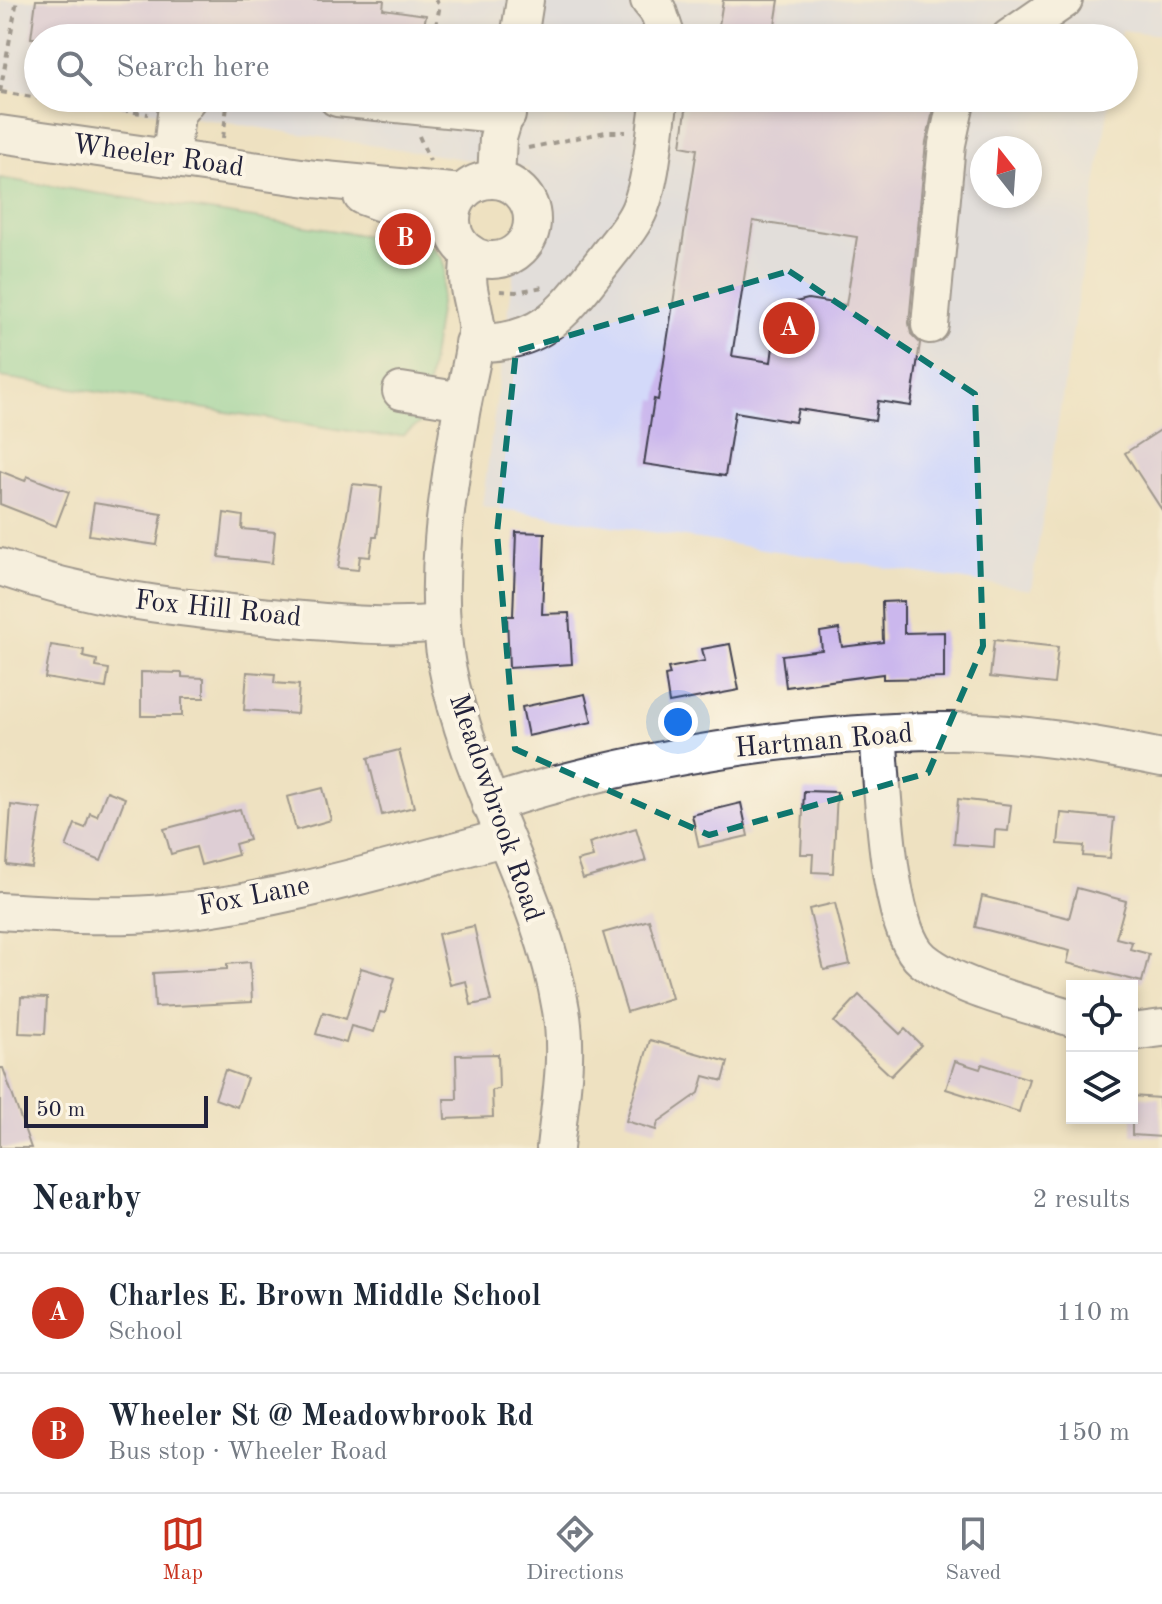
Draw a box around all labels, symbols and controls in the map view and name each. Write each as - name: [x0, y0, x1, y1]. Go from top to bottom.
- search box: [24, 24, 1138, 112]
- icon: search: [52, 46, 96, 90]
- text: Search here: [116, 53, 270, 83]
- street label: Wheeler Road: [70, 131, 246, 183]
- north arrow: [970, 136, 1042, 208]
- pin: B: [379, 209, 431, 269]
- pin: A: [763, 298, 815, 358]
- street label: Fox Hill Road: [133, 587, 303, 633]
- street label: Meadowbrook Road: [443, 691, 547, 925]
- your location: [658, 702, 698, 742]
- street label: Hartman Road: [734, 720, 914, 764]
- street label: Fox Lane: [196, 872, 312, 922]
- map controls: [1066, 980, 1138, 1124]
- button: locate: [1066, 980, 1138, 1052]
- button: layers: [1066, 1052, 1138, 1124]
- scale bar: [24, 1092, 208, 1128]
- text: 50 m: [36, 1099, 85, 1121]
- text: Nearby: [32, 1183, 142, 1217]
- text: 2 results: [1032, 1187, 1130, 1213]
- text: Charles E. Brown Middle School: [108, 1282, 541, 1312]
- text: A: [48, 1300, 68, 1326]
- text: 110 m: [1057, 1300, 1130, 1326]
- text: School: [108, 1319, 182, 1345]
- text: Wheeler St @ Meadowbrook Rd: [108, 1402, 534, 1432]
- text: B: [49, 1420, 67, 1446]
- text: 150 m: [1057, 1420, 1130, 1446]
- text: Bus stop · Wheeler Road: [108, 1439, 388, 1465]
- tab: Map: [161, 1512, 205, 1587]
- tab: Directions: [526, 1512, 624, 1587]
- tab: Saved: [945, 1512, 1001, 1587]

